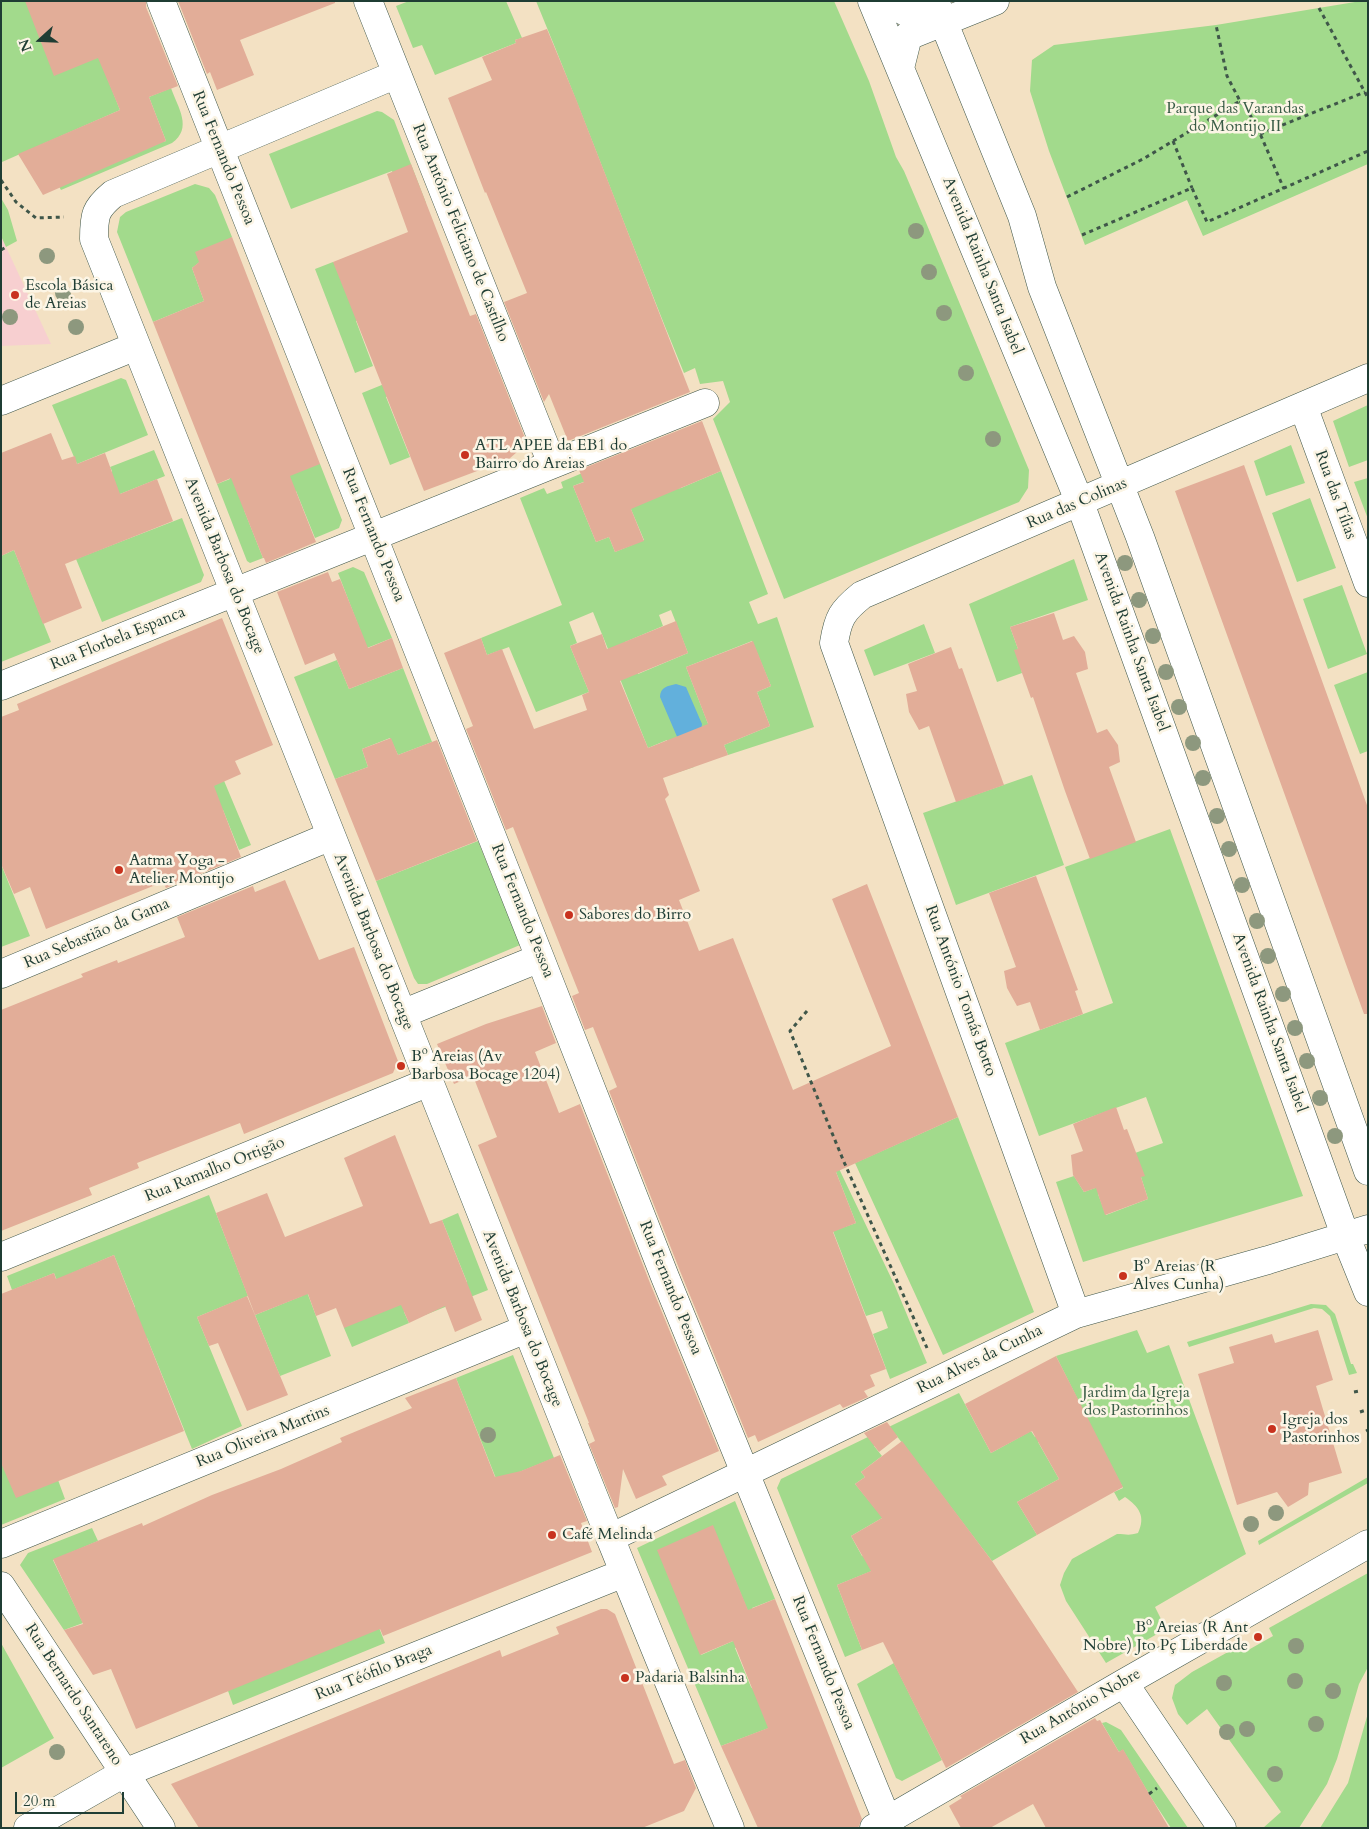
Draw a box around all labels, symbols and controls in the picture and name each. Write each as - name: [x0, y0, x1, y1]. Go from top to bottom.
- north arrow: [15, 15, 65, 65]
- text: N: [14, 36, 36, 54]
- street label: Rua Fernando Pessoa: [187, 88, 259, 228]
- park label: Parque das Varandas do Montijo II: [1166, 99, 1304, 137]
- street label: Rua António Feliciano de Castilho: [407, 121, 513, 345]
- street label: Avenida Rainha Santa Isabel: [938, 175, 1026, 357]
- place label: Escola Básica de Areias: [25, 276, 113, 314]
- marker: Escola Básica de Areias: [9, 289, 21, 301]
- place label: ATL APEE da EB1 do Bairro do Areias: [475, 436, 627, 474]
- street label: Rua das Tílias: [1310, 448, 1360, 542]
- marker: ATL APEE da EB1 do Bairro do Areias: [459, 449, 471, 461]
- street label: Rua Fernando Pessoa: [337, 465, 409, 605]
- street label: Rua das Colinas: [1024, 474, 1130, 534]
- street label: Avenida Barbosa do Bocage: [180, 475, 268, 657]
- street label: Avenida Rainha Santa Isabel: [1090, 550, 1172, 734]
- street label: Rua Florbela Espanca: [48, 603, 188, 675]
- street label: Rua Fernando Pessoa: [486, 841, 558, 981]
- place label: Aatma Yoga - Atelier Montijo: [129, 851, 234, 889]
- street label: Avenida Barbosa do Bocage: [329, 851, 417, 1033]
- marker: Aatma Yoga - Atelier Montijo: [113, 864, 125, 876]
- street label: Rua Sebastião da Gama: [21, 895, 173, 973]
- street label: Rua António Tomás Botto: [920, 903, 1000, 1079]
- place label: Sabores do Birro: [579, 905, 691, 925]
- marker: Sabores do Birro: [563, 909, 575, 921]
- street label: Avenida Rainha Santa Isabel: [1228, 931, 1310, 1115]
- place label: Bº Areias (Av Barbosa Bocage 1204): [411, 1047, 561, 1085]
- marker: Bº Areias (Av Barbosa Bocage 1204): [395, 1060, 407, 1072]
- street label: Rua Ramalho Ortigão: [142, 1133, 288, 1207]
- street label: Rua Fernando Pessoa: [634, 1218, 706, 1358]
- street label: Avenida Barbosa do Bocage: [478, 1228, 566, 1410]
- place label: Bº Areias (R Alves Cunha): [1133, 1257, 1224, 1295]
- marker: Bº Areias (R Alves Cunha): [1117, 1270, 1129, 1282]
- street label: Rua Alves da Cunha: [914, 1321, 1046, 1399]
- park label: Jardim da Igreja dos Pastorinhos: [1082, 1383, 1190, 1421]
- street label: Rua Oliveira Martins: [193, 1401, 333, 1473]
- place label: Igreja dos Pastorinhos: [1282, 1410, 1360, 1448]
- marker: Igreja dos Pastorinhos: [1266, 1423, 1278, 1435]
- place label: Café Melinda: [562, 1525, 653, 1545]
- marker: Café Melinda: [546, 1529, 558, 1541]
- street label: Rua Fernando Pessoa: [787, 1593, 859, 1733]
- place label: Bº Areias (R Ant Nobre) Jto Pç Liberdade: [1083, 1618, 1248, 1656]
- street label: Rua Bernardo Santareno: [20, 1620, 126, 1770]
- marker: Bº Areias (R Ant Nobre) Jto Pç Liberdade: [1252, 1631, 1264, 1643]
- street label: Rua Téófilo Braga: [313, 1641, 435, 1705]
- street label: Rua António Nobre: [1017, 1665, 1145, 1749]
- place label: Padaria Balsinha: [635, 1668, 745, 1688]
- marker: Padaria Balsinha: [619, 1672, 631, 1684]
- scale bar: [18, 1782, 126, 1814]
- text: 20 m: [23, 1791, 55, 1811]

